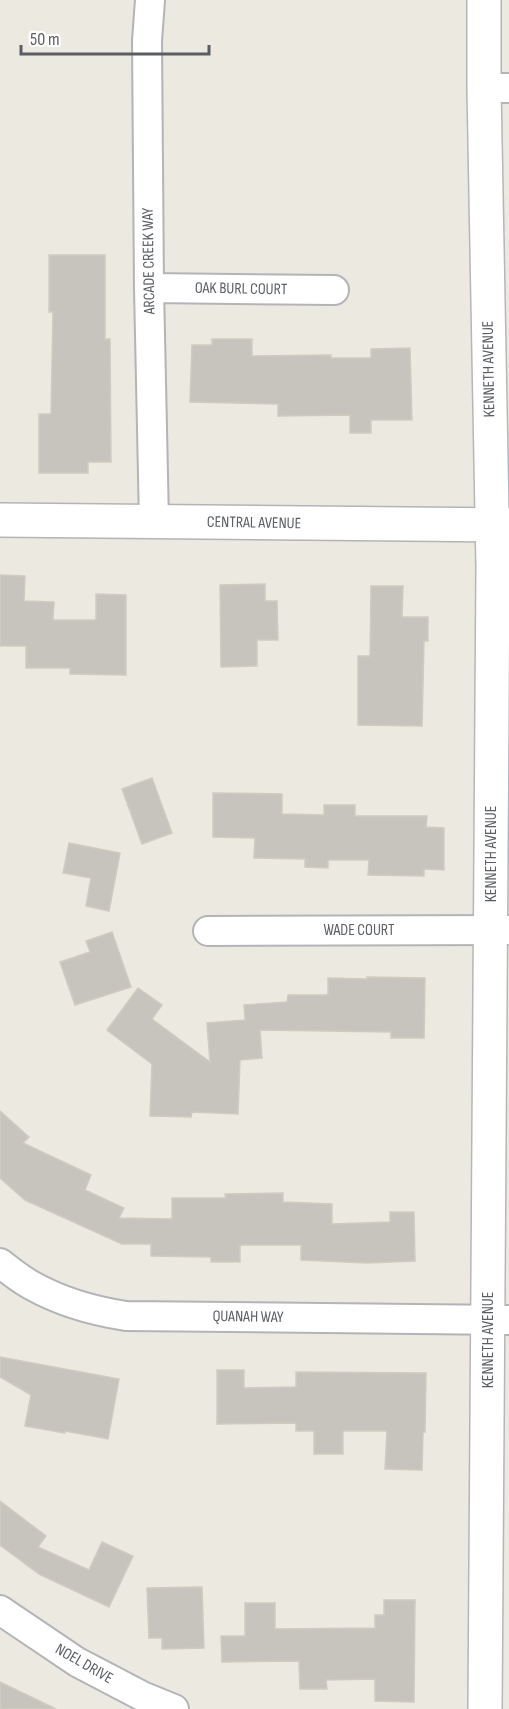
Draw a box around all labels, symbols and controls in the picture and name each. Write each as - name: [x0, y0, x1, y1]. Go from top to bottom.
- scale bar: [21, 18, 208, 56]
- text: 50 m: [30, 29, 60, 50]
- street label: ARCADE CREEK WAY: [139, 207, 159, 316]
- street label: OAK BURL COURT: [195, 279, 288, 299]
- street label: KENNETH AVENUE: [479, 320, 499, 418]
- street label: CENTRAL AVENUE: [207, 513, 301, 533]
- street label: KENNETH AVENUE: [482, 806, 501, 902]
- street label: WADE COURT: [323, 921, 395, 940]
- street label: KENNETH AVENUE: [479, 1292, 498, 1388]
- street label: QUANAH WAY: [212, 1307, 284, 1327]
- street label: NOEL DRIVE: [52, 1640, 116, 1688]

